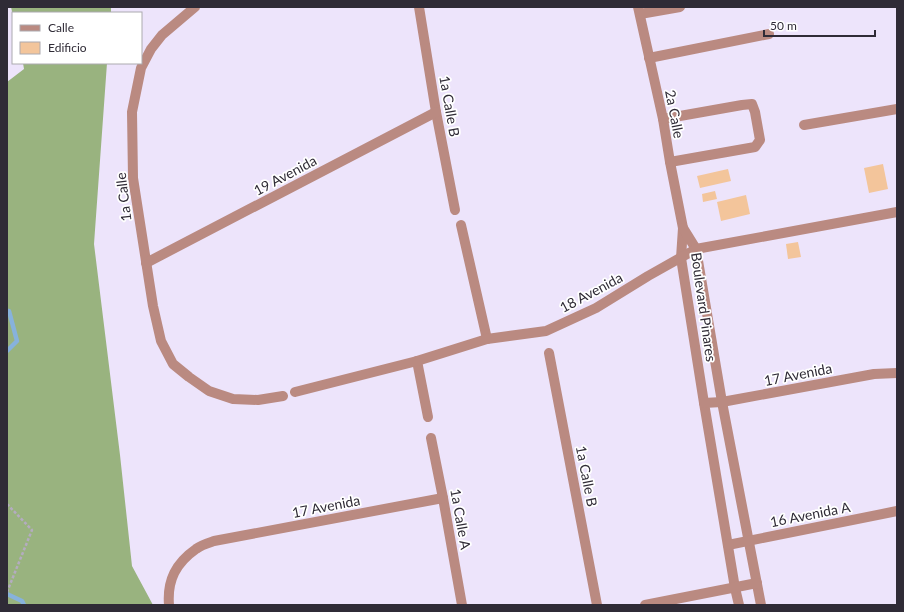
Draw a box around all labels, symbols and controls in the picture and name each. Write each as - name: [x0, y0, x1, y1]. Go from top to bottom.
- legend: [12, 12, 142, 64]
- scale bar: [764, 12, 875, 38]
- text: 50 m: [770, 18, 797, 33]
- text: Calle: [48, 20, 74, 35]
- text: Edificio: [48, 40, 87, 55]
- street label: 1a Calle B: [436, 74, 464, 138]
- street label: 2a Calle: [662, 88, 688, 140]
- street label: 19 Avenida: [251, 151, 319, 199]
- street label: 1a Calle: [112, 172, 134, 222]
- street label: Boulevard Pinares: [688, 251, 720, 363]
- street label: 18 Avenida: [557, 268, 625, 316]
- street label: 17 Avenida: [763, 359, 833, 389]
- street label: 1a Calle B: [573, 444, 601, 508]
- street label: 1a Calle A: [447, 487, 475, 551]
- street label: 17 Avenida: [291, 491, 361, 521]
- street label: 16 Avenida A: [768, 498, 852, 530]

